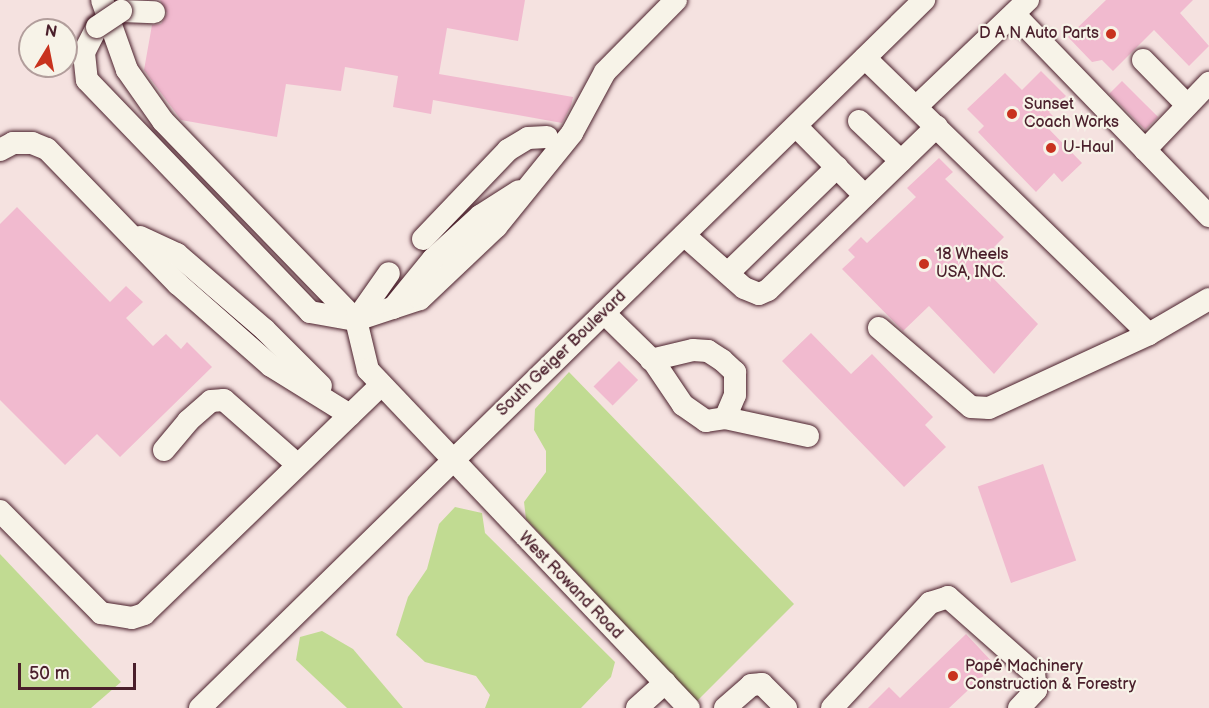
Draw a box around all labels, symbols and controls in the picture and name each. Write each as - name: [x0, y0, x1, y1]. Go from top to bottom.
- north arrow: [18, 18, 78, 78]
- text: N: [43, 21, 58, 42]
- place label: D A N Auto Parts: [979, 24, 1099, 44]
- marker: D A N Auto Parts: [1104, 27, 1118, 41]
- place label: Sunset Coach Works: [1024, 95, 1120, 133]
- marker: Sunset Coach Works: [1005, 107, 1019, 121]
- place label: U-Haul: [1063, 138, 1114, 158]
- marker: U-Haul: [1044, 141, 1058, 155]
- place label: 18 Wheels USA, INC.: [936, 245, 1009, 283]
- marker: 18 Wheels USA, INC.: [917, 257, 931, 271]
- street label: South Geiger Boulevard: [493, 287, 631, 421]
- street label: West Rowand Road: [514, 528, 626, 644]
- scale bar: [21, 651, 140, 689]
- place label: Papé Machinery Construction & Forestry: [965, 657, 1136, 695]
- text: 50 m: [29, 663, 70, 684]
- marker: Papé Machinery Construction & Forestry: [946, 669, 960, 683]

